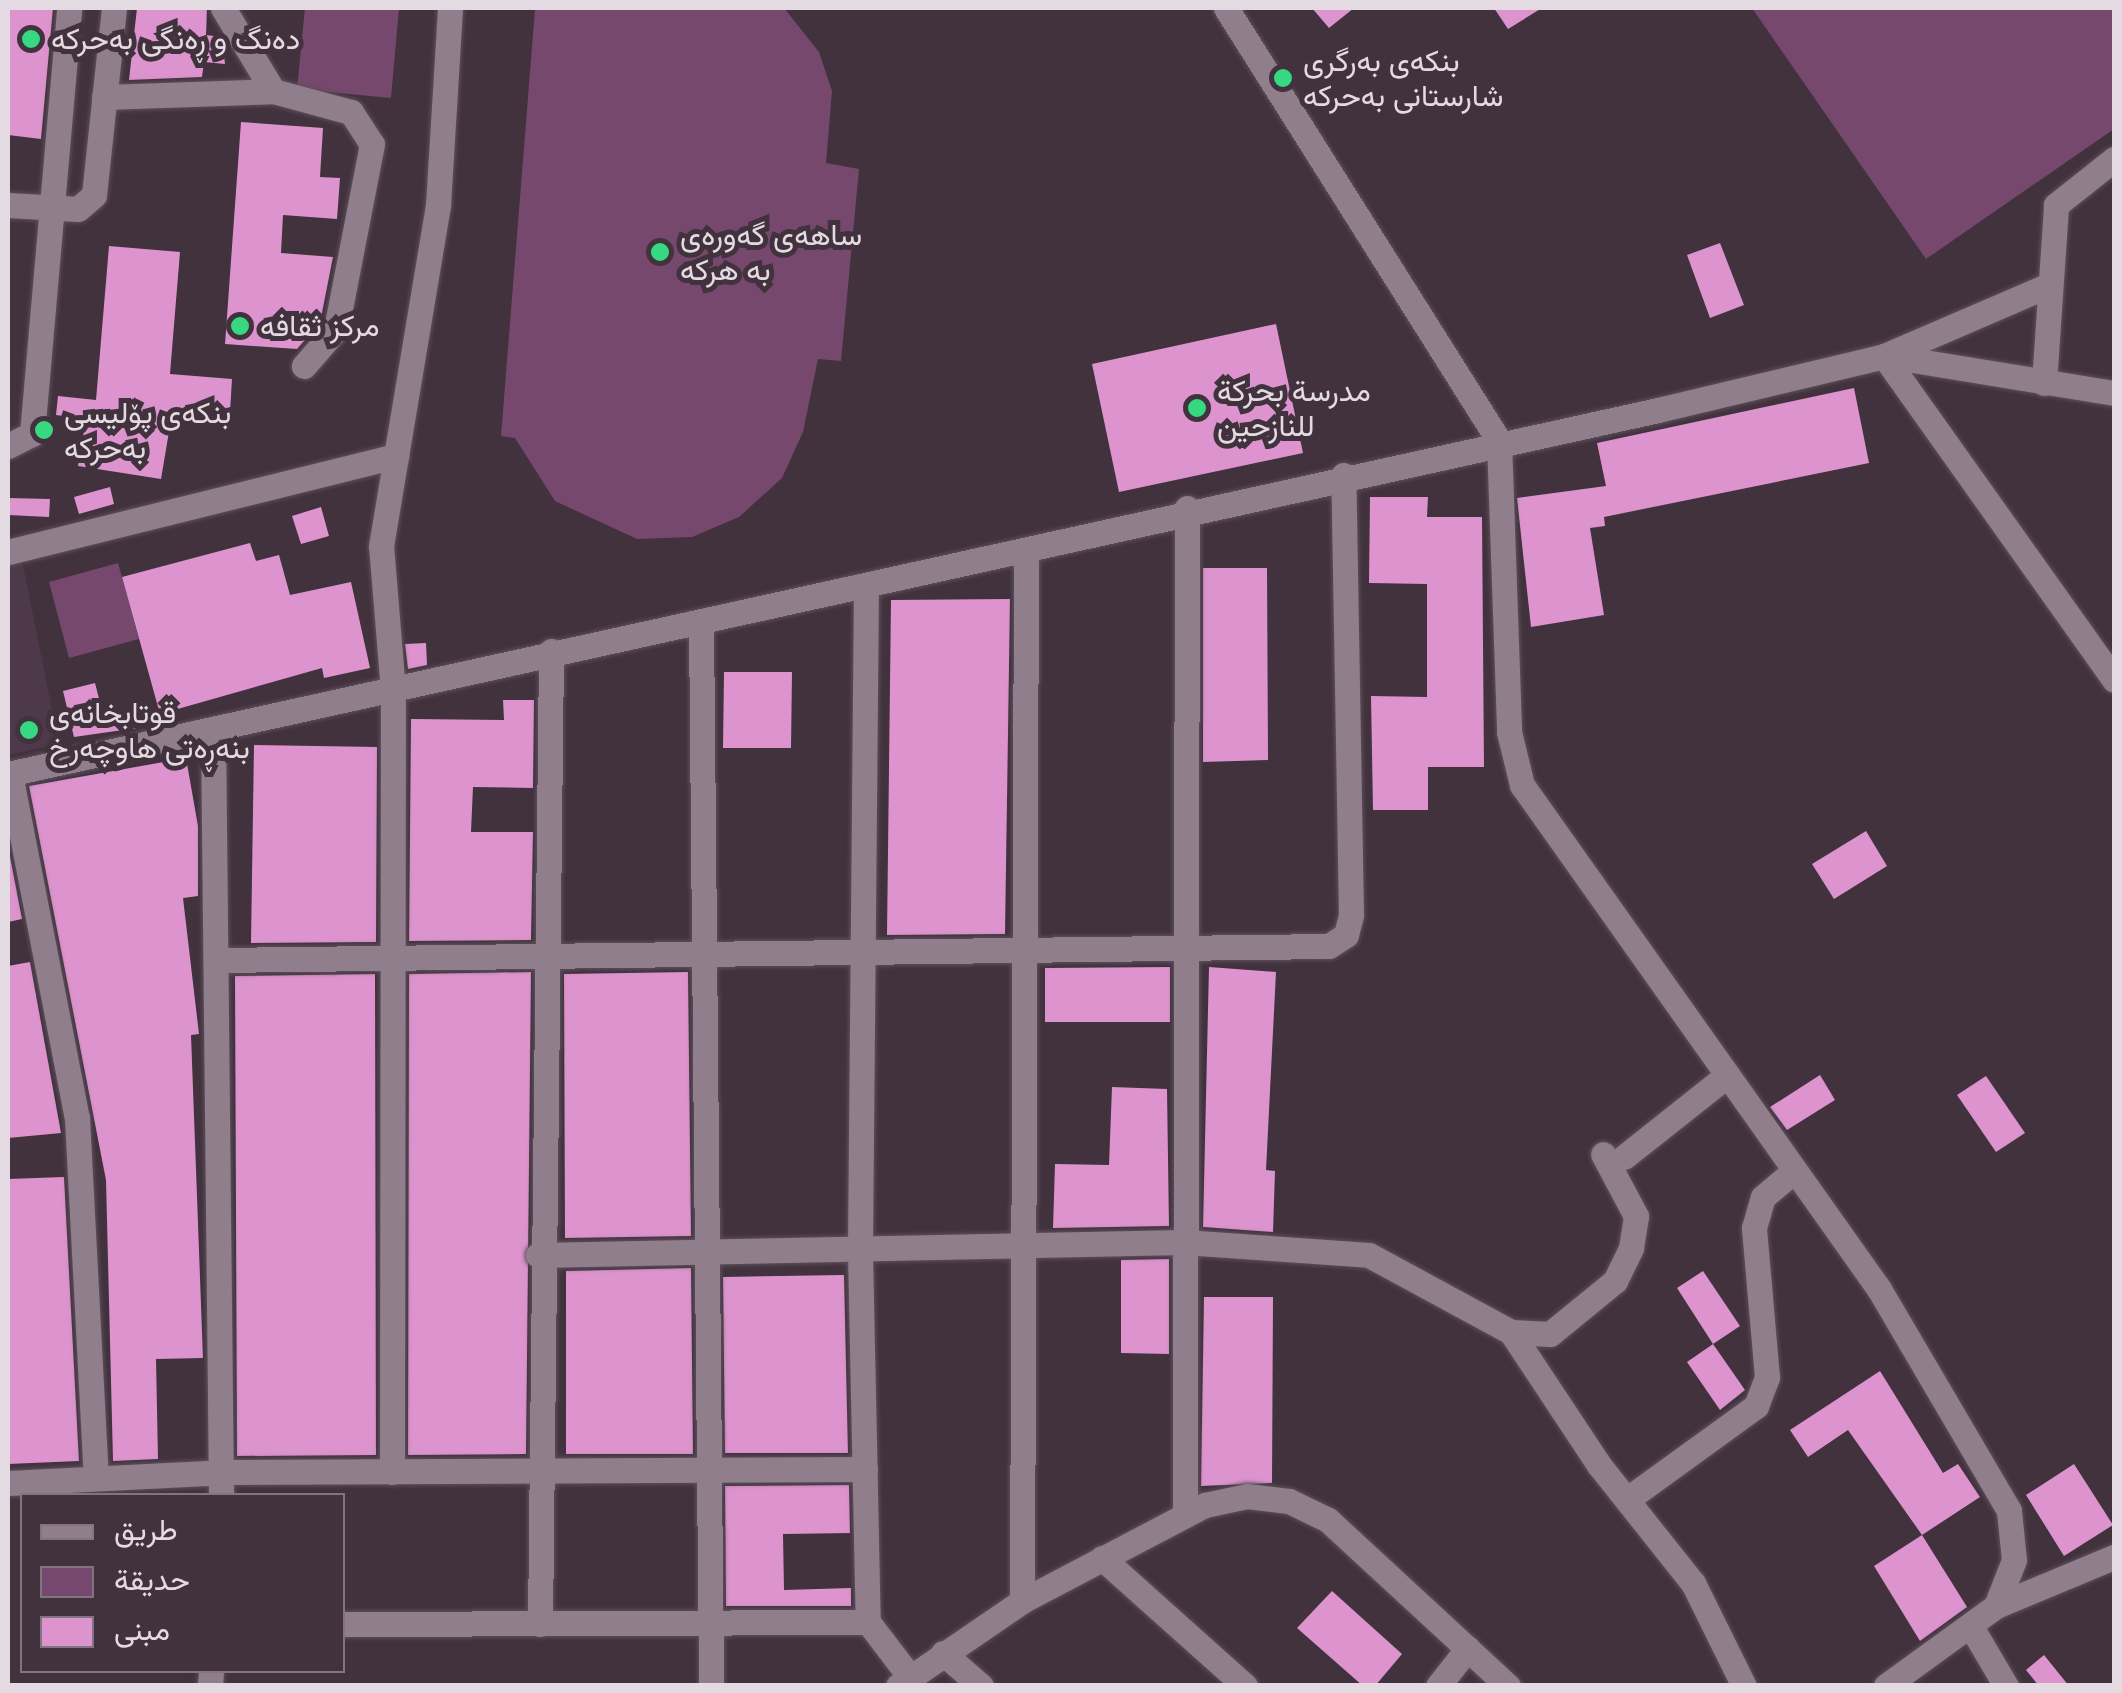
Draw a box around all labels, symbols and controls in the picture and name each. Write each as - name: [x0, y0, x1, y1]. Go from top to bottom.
- place label: دەنگ و ڕەنگی بەحرکە: [51, 21, 300, 57]
- marker: دەنگ و ڕەنگی بەحرکە: [20, 28, 42, 50]
- place label: بنکەی بەرگری شارستانی بەحرکە: [1303, 43, 1503, 114]
- marker: بنکەی بەرگری شارستانی بەحرکە: [1272, 67, 1294, 89]
- place label: ساهه‌ی گه‌وره‌ی به هركه‌: [680, 217, 862, 288]
- marker: ساهه‌ی گه‌وره‌ی به هركه‌: [649, 241, 671, 263]
- place label: مرکز ثقافە: [260, 308, 379, 344]
- marker: مرکز ثقافە: [229, 315, 251, 337]
- place label: مدرسة بحركة للنازحين: [1217, 373, 1371, 444]
- place label: بنکەی پۆلیسی بەحرکە: [64, 395, 231, 466]
- marker: مدرسة بحركة للنازحين: [1186, 397, 1208, 419]
- marker: بنکەی پۆلیسی بەحرکە: [33, 419, 55, 441]
- place label: قوتابخانەی بنەڕەتی هاوچەرخ: [49, 695, 250, 766]
- marker: قوتابخانەی بنەڕەتی هاوچەرخ: [18, 719, 40, 741]
- legend: [20, 1493, 345, 1673]
- text: طريق: [114, 1510, 178, 1549]
- text: حديقة: [114, 1560, 190, 1599]
- text: مبنى: [114, 1610, 170, 1649]

